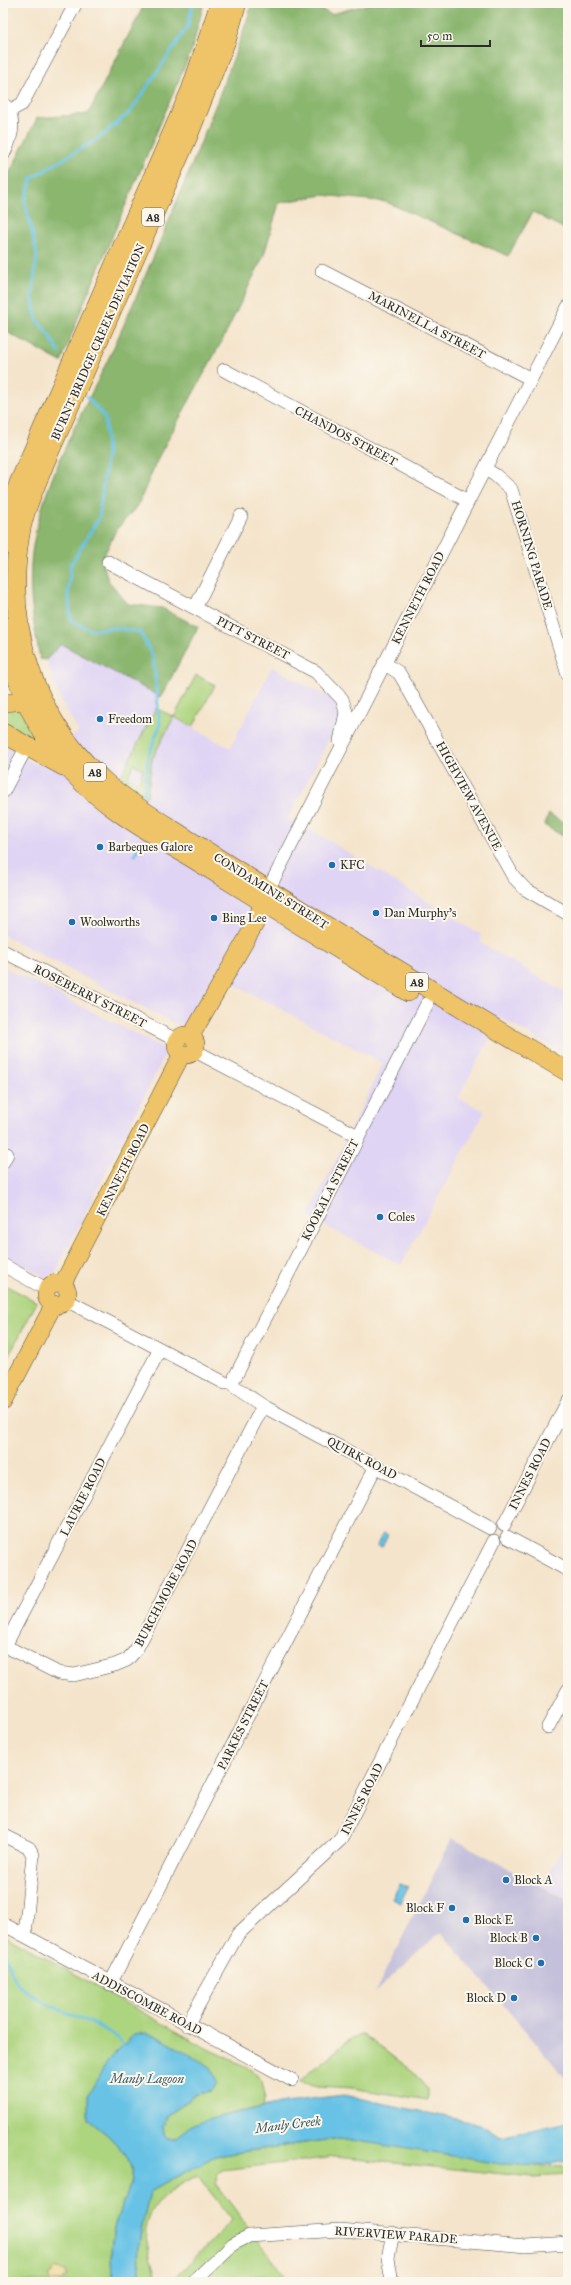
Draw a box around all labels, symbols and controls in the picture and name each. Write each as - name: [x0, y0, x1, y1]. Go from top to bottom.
- scale bar: [421, 22, 490, 48]
- text: 50 m: [427, 29, 452, 43]
- road number: A8: [142, 208, 164, 226]
- street label: BURNT BRIDGE CREEK DEVIATION: [48, 241, 148, 443]
- street label: MARINELLA STREET: [366, 288, 488, 362]
- street label: CHANDOS STREET: [292, 403, 400, 469]
- street label: HORNING PARADE: [509, 499, 555, 612]
- street label: KENNETH ROAD: [389, 549, 447, 647]
- street label: PITT STREET: [214, 614, 292, 662]
- place label: Freedom: [108, 712, 152, 726]
- marker: Freedom: [95, 714, 105, 724]
- street label: HIGHVIEW AVENUE: [433, 739, 505, 853]
- road number: A8: [84, 763, 106, 781]
- place label: Barbeques Galore: [108, 840, 193, 855]
- marker: Barbeques Galore: [95, 842, 105, 852]
- street label: CONDAMINE STREET: [211, 850, 331, 932]
- place label: KFC: [340, 858, 365, 872]
- marker: KFC: [327, 860, 337, 870]
- place label: Dan Murphy's: [384, 906, 456, 920]
- marker: Dan Murphy's: [371, 908, 381, 918]
- place label: Bing Lee: [222, 911, 267, 926]
- marker: Bing Lee: [209, 913, 219, 923]
- place label: Woolworths: [80, 915, 140, 929]
- marker: Woolworths: [67, 917, 77, 927]
- street label: ROSEBERRY STREET: [31, 961, 149, 1031]
- road number: A8: [406, 973, 428, 991]
- street label: KENNETH ROAD: [94, 1121, 152, 1219]
- street label: KOORALA STREET: [298, 1137, 362, 1243]
- place label: Coles: [388, 1210, 415, 1224]
- marker: Coles: [375, 1212, 385, 1222]
- street label: QUIRK ROAD: [325, 1434, 399, 1482]
- street label: INNES ROAD: [506, 1436, 554, 1512]
- street label: LAURIE ROAD: [57, 1456, 109, 1538]
- street label: BURCHMORE ROAD: [132, 1537, 200, 1649]
- street label: PARKES STREET: [214, 1678, 272, 1772]
- street label: INNES ROAD: [338, 1761, 386, 1837]
- place label: Block A: [514, 1873, 553, 1887]
- marker: Block A: [501, 1875, 511, 1885]
- place label: Block F: [406, 1901, 444, 1915]
- marker: Block F: [447, 1903, 457, 1913]
- place label: Block E: [474, 1913, 513, 1927]
- marker: Block E: [461, 1915, 471, 1925]
- place label: Block B: [490, 1931, 528, 1945]
- marker: Block B: [531, 1933, 541, 1943]
- place label: Block C: [494, 1956, 533, 1970]
- marker: Block C: [536, 1958, 546, 1968]
- street label: ADDISCOMBE ROAD: [89, 1968, 204, 2038]
- place label: Block D: [466, 1991, 506, 2005]
- marker: Block D: [509, 1993, 519, 2003]
- water label: Manly Lagoon: [108, 2071, 184, 2087]
- water label: Manly Creek: [252, 2113, 322, 2137]
- street label: RIVERVIEW PARADE: [334, 2224, 458, 2246]

